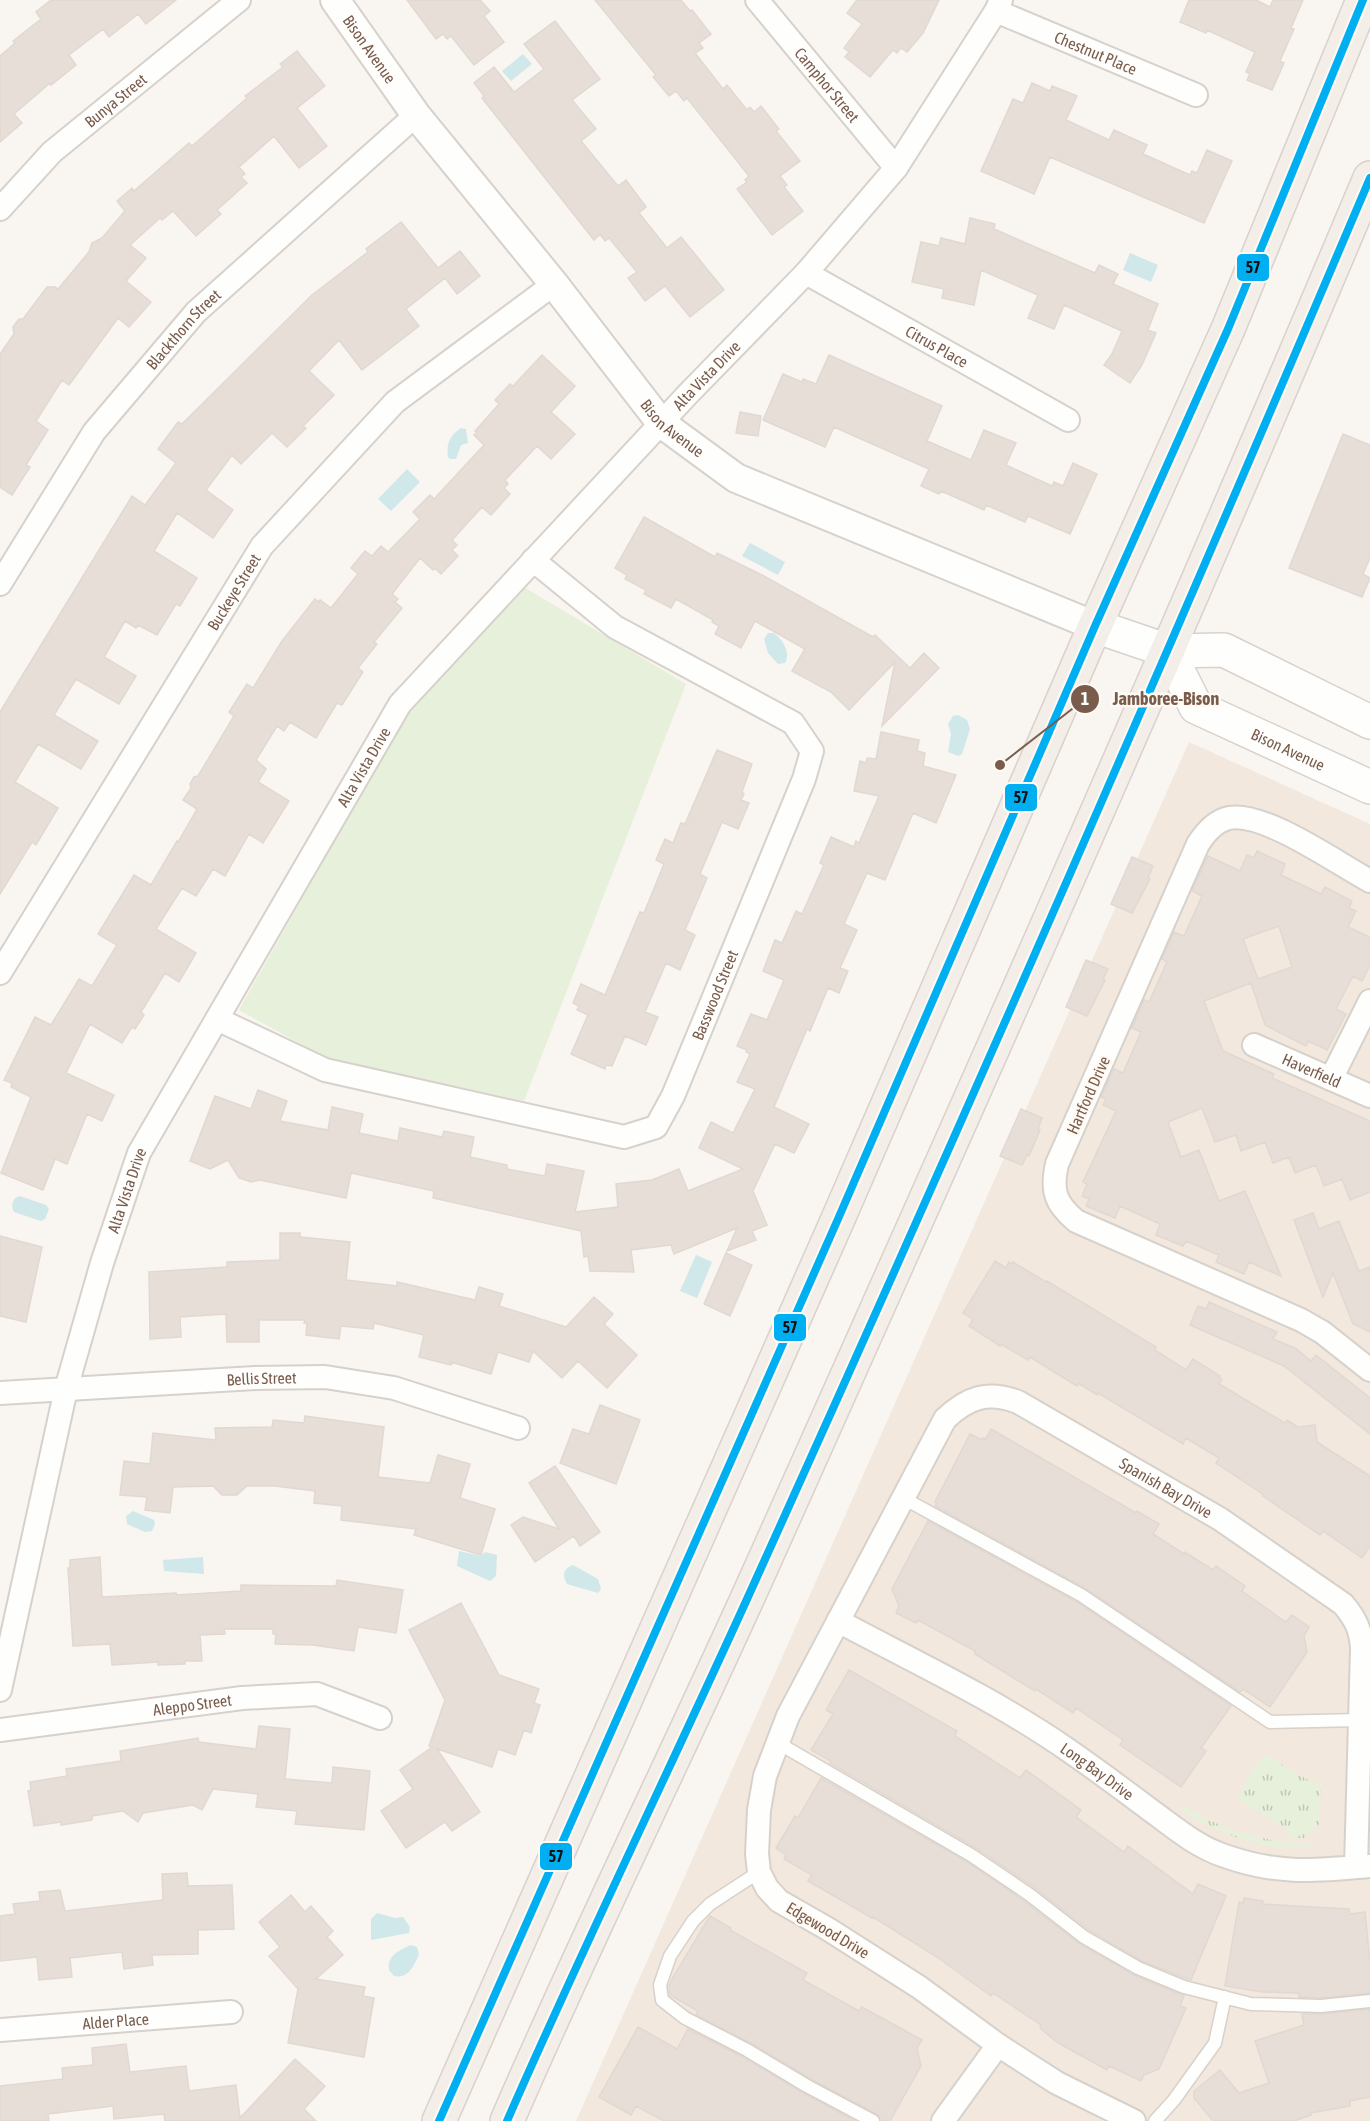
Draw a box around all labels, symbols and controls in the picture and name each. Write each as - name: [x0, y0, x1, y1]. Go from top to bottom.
- street label: Bison Avenue: [340, 12, 400, 86]
- street label: Chestnut Place: [1052, 28, 1139, 78]
- street label: Camphor Street: [791, 44, 863, 126]
- street label: Bunya Street: [81, 70, 150, 131]
- line badge: 57: [1236, 253, 1270, 282]
- text: 57: [1245, 258, 1261, 276]
- street label: Blackthorn Street: [142, 285, 224, 373]
- street label: Citrus Place: [903, 322, 971, 371]
- street label: Alta Vista Drive: [669, 337, 744, 413]
- street label: Bison Avenue: [637, 396, 708, 460]
- street label: Buckeye Street: [204, 550, 264, 633]
- callout: Jamboree-Bison: [1070, 681, 1231, 717]
- text: 1: [1081, 688, 1089, 709]
- text: Jamboree-Bison: [1112, 688, 1219, 709]
- street label: Alta Vista Drive: [333, 724, 394, 810]
- street label: Bison Avenue: [1249, 725, 1328, 774]
- line badge: 57: [1004, 783, 1038, 812]
- text: 57: [1013, 788, 1029, 806]
- street label: Basswood Street: [688, 947, 741, 1043]
- street label: Haverfield: [1280, 1050, 1344, 1091]
- street label: Hartford Drive: [1063, 1053, 1113, 1137]
- street label: Alta Vista Drive: [104, 1144, 149, 1235]
- line badge: 57: [773, 1313, 807, 1342]
- text: 57: [782, 1318, 798, 1336]
- street label: Bellis Street: [226, 1368, 297, 1389]
- street label: Spanish Bay Drive: [1116, 1454, 1215, 1521]
- street label: Aleppo Street: [152, 1690, 233, 1719]
- street label: Long Bay Drive: [1057, 1739, 1137, 1803]
- line badge: 57: [539, 1842, 573, 1871]
- text: 57: [548, 1847, 564, 1865]
- street label: Edgewood Drive: [783, 1898, 873, 1963]
- street label: Alder Place: [82, 2009, 149, 2033]

